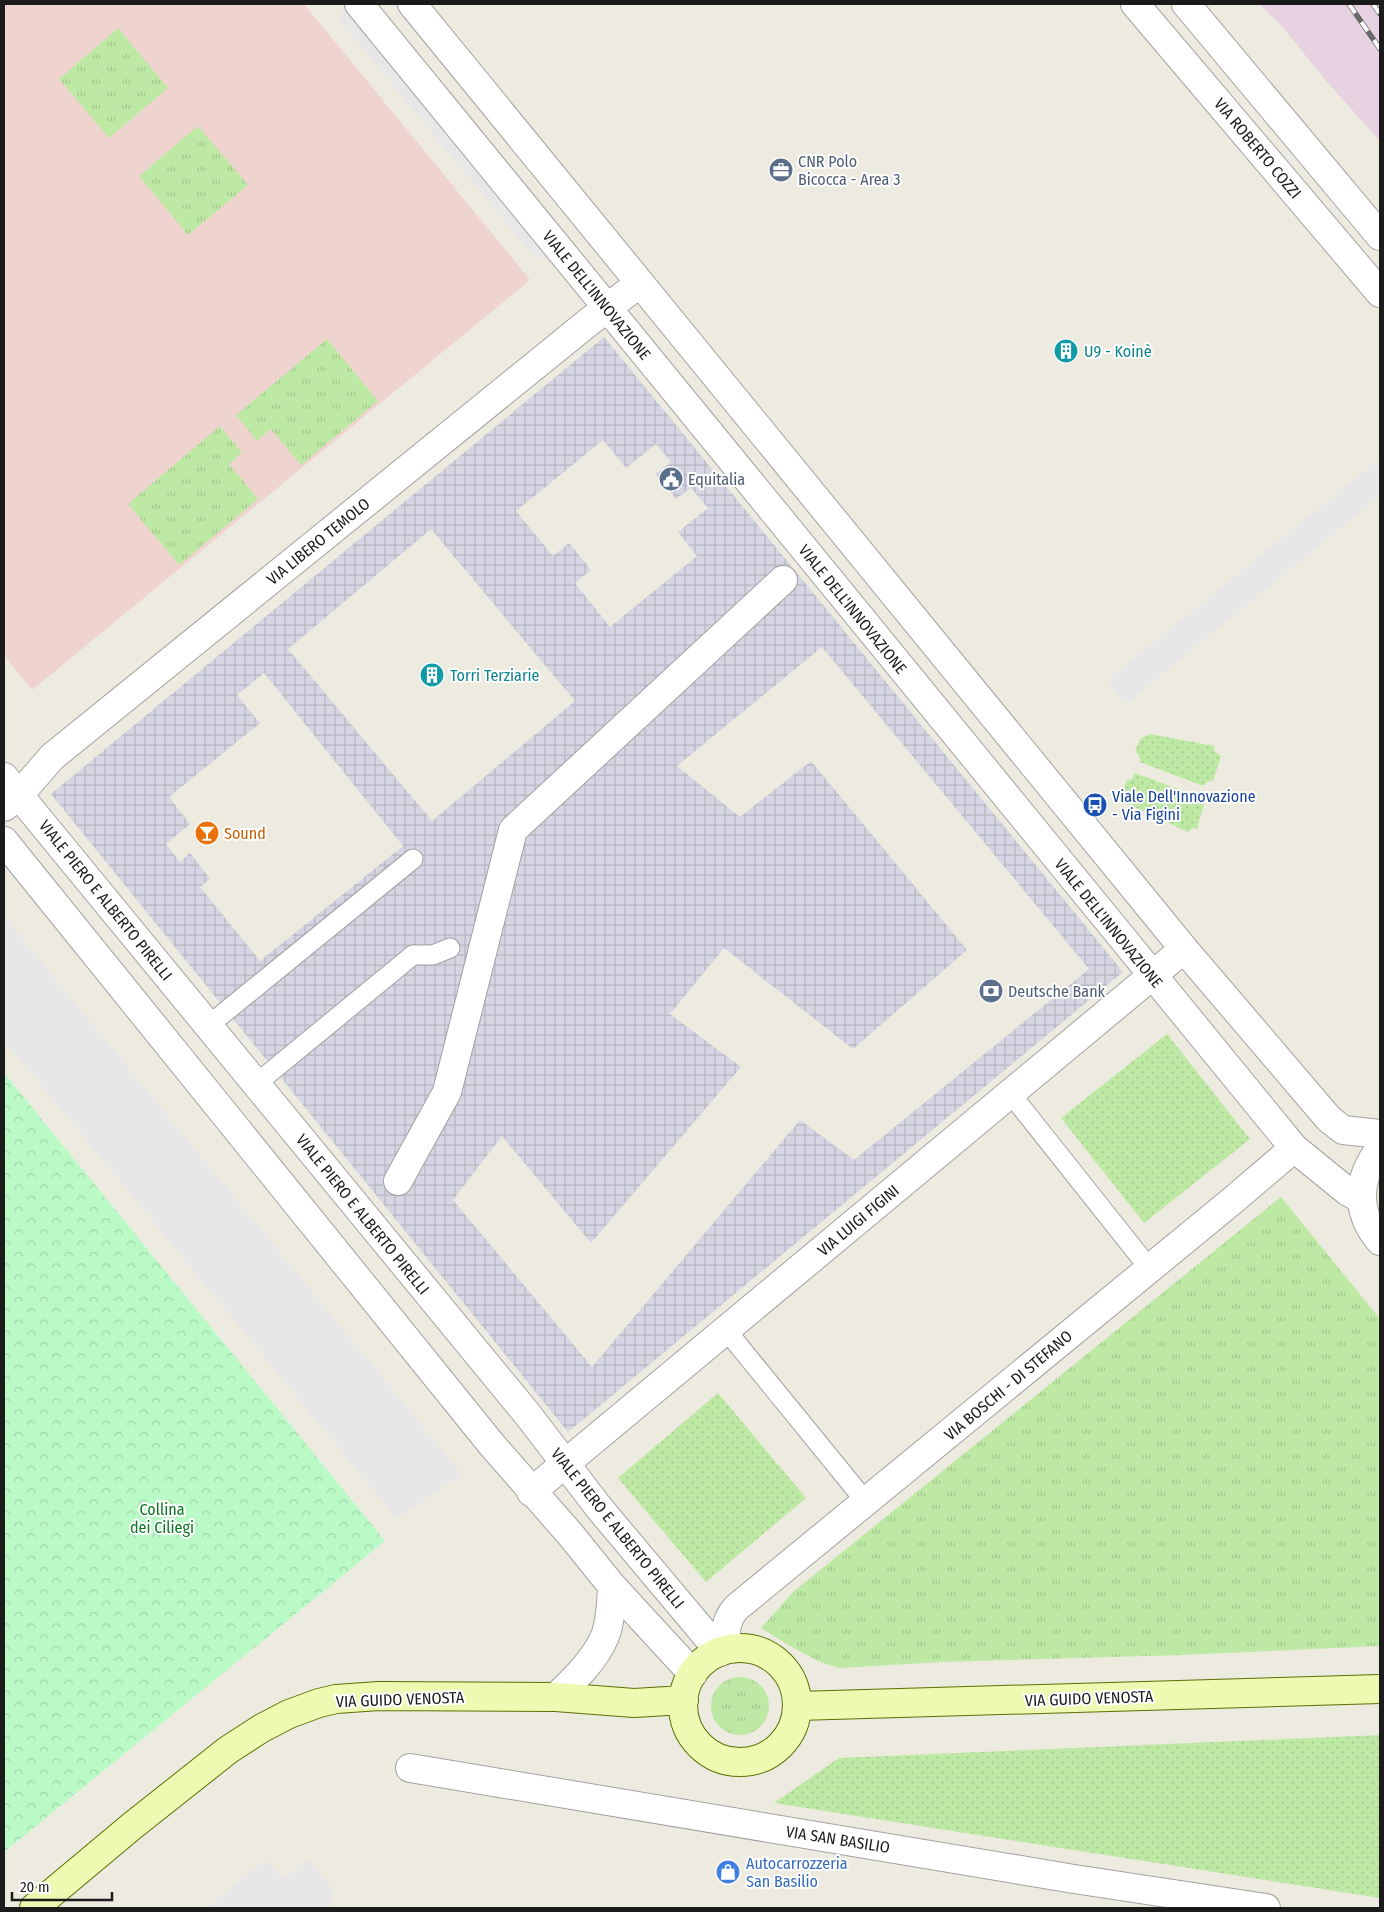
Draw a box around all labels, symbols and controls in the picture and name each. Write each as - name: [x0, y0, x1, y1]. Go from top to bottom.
- street label: VIA ROBERTO COZZI: [1210, 94, 1305, 202]
- place label: CNR Polo Bicocca - Area 3: [798, 152, 900, 189]
- office icon: CNR Polo Bicocca - Area 3: [768, 157, 794, 183]
- street label: VIALE DELL'INNOVAZIONE: [539, 227, 655, 364]
- building icon: U9 - Koinè: [1053, 338, 1079, 364]
- place label: U9 - Koinè: [1084, 342, 1152, 361]
- public building icon: Equitalia: [658, 466, 684, 492]
- place label: Equitalia: [688, 470, 745, 489]
- street label: VIA LIBERO TEMOLO: [263, 494, 374, 589]
- street label: VIALE DELL'INNOVAZIONE: [795, 541, 911, 678]
- building icon: Torri Terziarie: [419, 662, 445, 688]
- place label: Torri Terziarie: [450, 666, 540, 685]
- place label: Viale Dell'Innovazione - Via Figini: [1112, 787, 1256, 824]
- bus stop icon: Viale Dell'Innovazione - Via Figini: [1082, 792, 1108, 818]
- street label: VIALE PIERO E ALBERTO PIRELLI: [35, 816, 176, 984]
- bar icon: Sound: [194, 820, 220, 846]
- place label: Sound: [224, 824, 266, 843]
- street label: VIALE DELL'INNOVAZIONE: [1051, 855, 1167, 992]
- bank icon: Deutsche Bank: [978, 978, 1004, 1004]
- place label: Deutsche Bank: [1008, 982, 1106, 1001]
- street label: VIALE PIERO E ALBERTO PIRELLI: [292, 1130, 433, 1298]
- street label: VIA LUIGI FIGINI: [814, 1181, 903, 1260]
- street label: VIA BOSCHI - DI STEFANO: [941, 1326, 1076, 1444]
- street label: VIALE PIERO E ALBERTO PIRELLI: [547, 1444, 688, 1612]
- park label: Collina dei Ciliegi: [130, 1500, 194, 1537]
- street label: VIA GUIDO VENOSTA: [1025, 1687, 1154, 1710]
- street label: VIA GUIDO VENOSTA: [336, 1688, 465, 1711]
- street label: VIA SAN BASILIO: [785, 1822, 891, 1857]
- place label: Autocarrozzeria San Basilio: [746, 1854, 848, 1891]
- shop icon: Autocarrozzeria San Basilio: [715, 1859, 741, 1885]
- scale bar: [12, 1870, 112, 1902]
- text: 20 m: [20, 1878, 50, 1896]

